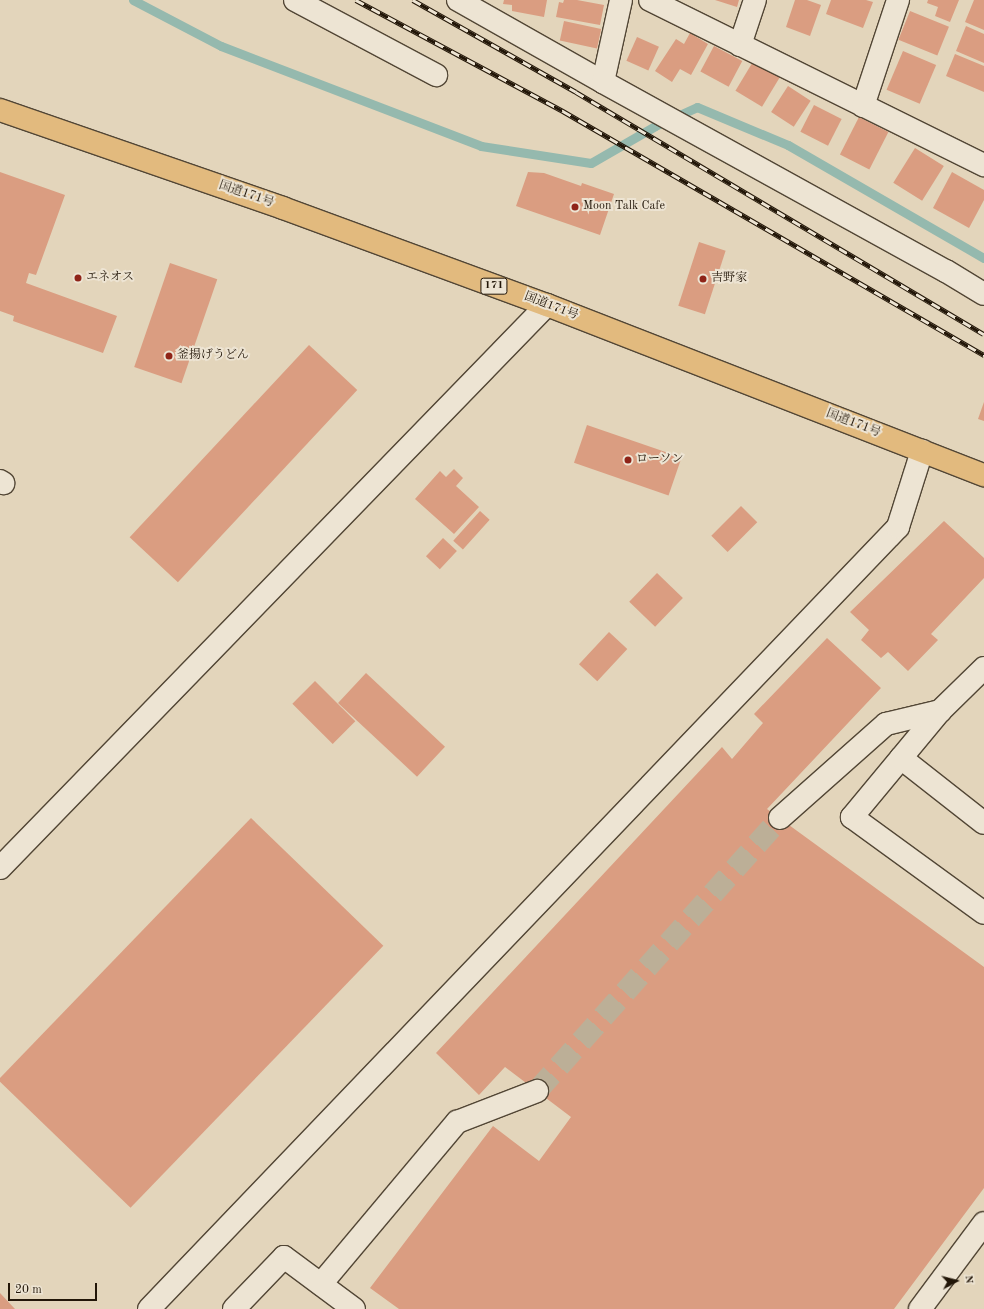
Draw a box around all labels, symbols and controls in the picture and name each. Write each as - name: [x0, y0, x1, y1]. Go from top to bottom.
- street label: 国道171号: [217, 179, 275, 211]
- place label: Moon Talk Cafe: [583, 200, 665, 214]
- marker: Moon Talk Cafe: [570, 202, 580, 212]
- place label: エネオス: [86, 271, 134, 285]
- place label: 吉野家: [711, 272, 747, 286]
- marker: エネオス: [73, 273, 83, 283]
- marker: 吉野家: [698, 274, 708, 284]
- road number: 171: [480, 277, 508, 295]
- street label: 国道171号: [522, 290, 580, 324]
- place label: 釜揚げうどん: [177, 349, 249, 363]
- marker: 釜揚げうどん: [164, 351, 174, 361]
- street label: 国道171号: [824, 407, 882, 441]
- place label: ローソン: [636, 453, 684, 467]
- marker: ローソン: [623, 455, 633, 465]
- north arrow: [936, 1261, 976, 1301]
- scale bar: [10, 1275, 99, 1301]
- text: N: [962, 1275, 974, 1284]
- text: 20 m: [15, 1284, 42, 1296]

